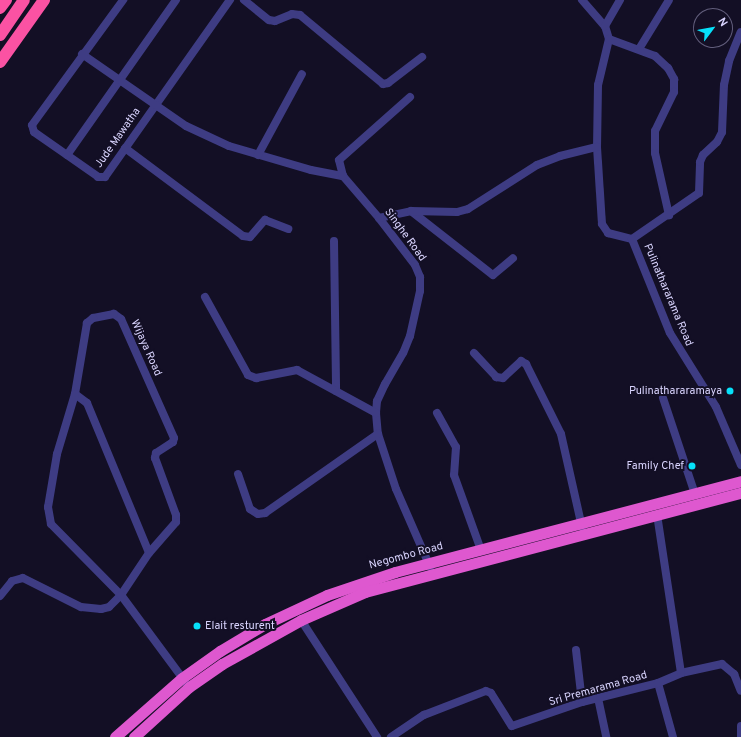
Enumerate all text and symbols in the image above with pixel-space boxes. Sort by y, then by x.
north arrow [693,8,733,48]
text: N [714,15,730,29]
street label: Jude Mawatha [92,105,144,171]
street label: Singhe Road [381,206,429,264]
street label: Pulinathararama Road [640,242,696,348]
street label: Wijaya Road [128,318,164,378]
place label: Pulinathararamaya [629,384,722,398]
marker: Pulinathararamaya [725,386,735,396]
place label: Family Chef [627,459,684,473]
marker: Family Chef [687,461,697,471]
street label: Negombo Road [368,540,444,572]
place label: Elait resturent [205,619,275,633]
marker: Elait resturent [192,621,202,631]
street label: Sri Premarama Road [547,669,649,709]

